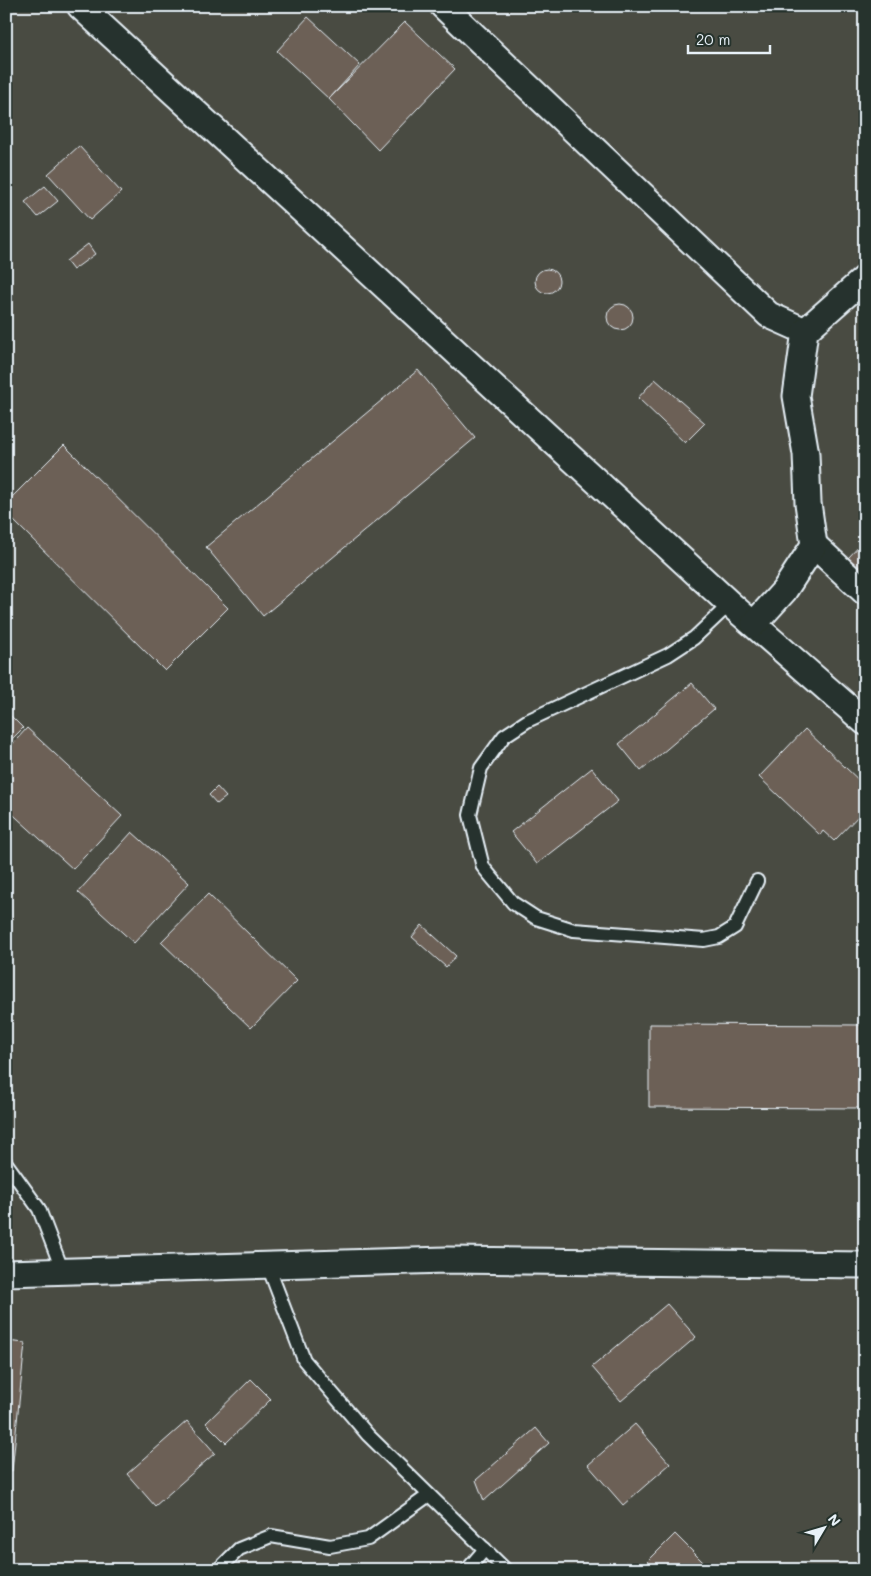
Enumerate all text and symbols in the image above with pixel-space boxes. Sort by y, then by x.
scale bar [688,22,771,54]
text: 20 m [696,29,730,49]
north arrow [798,1504,848,1554]
text: N [824,1510,845,1530]

